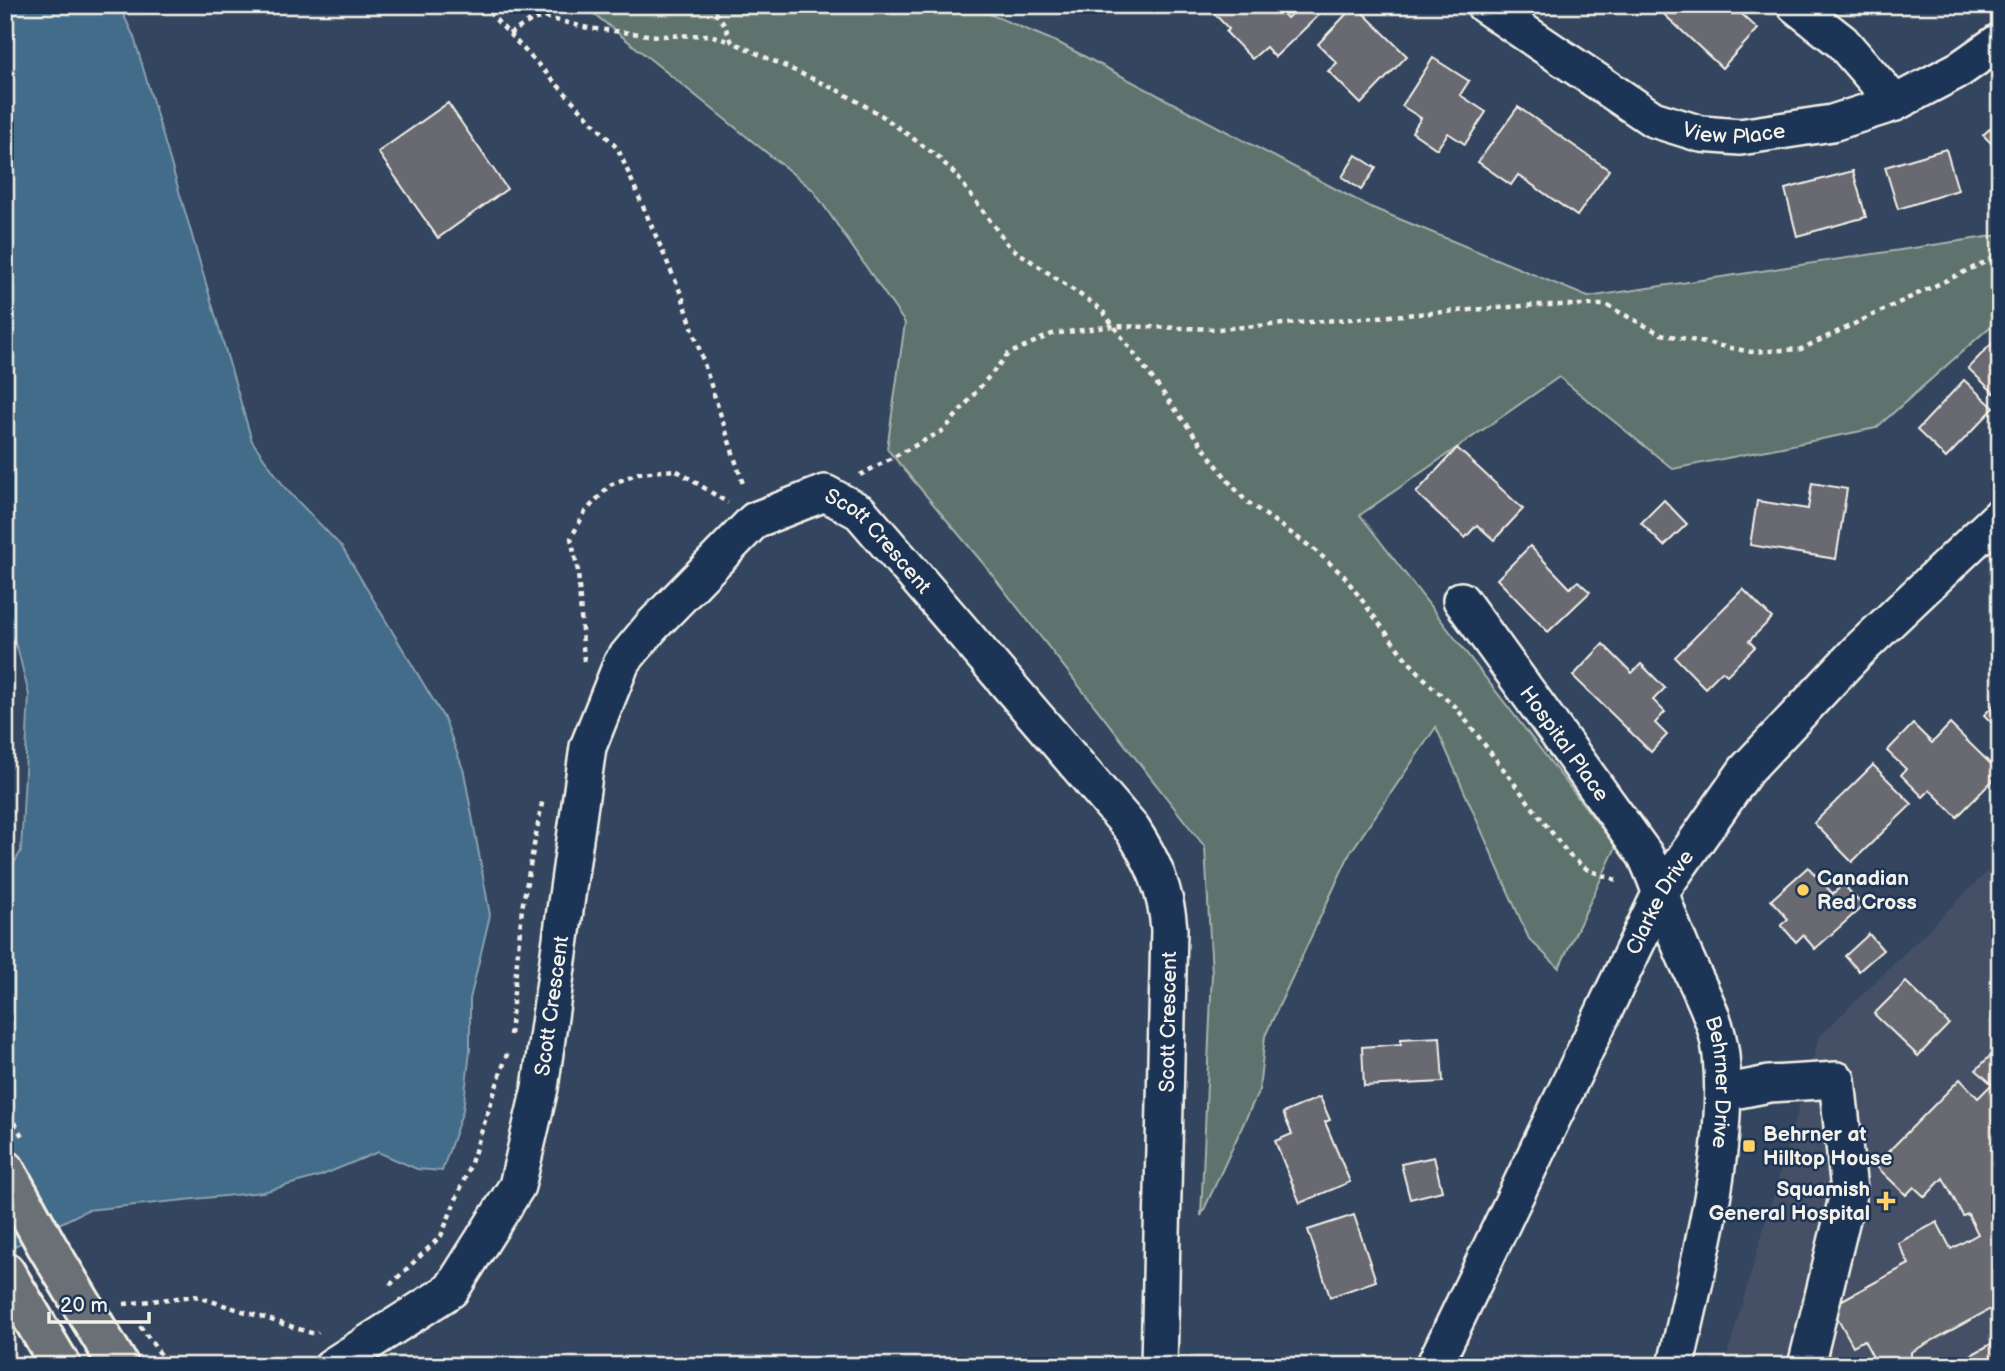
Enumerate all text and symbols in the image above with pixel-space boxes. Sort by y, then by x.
street label: View Place [1679,117,1787,150]
street label: Scott Crescent [820,483,937,599]
street label: Hospital Place [1514,681,1614,806]
street label: Clarke Drive [1621,845,1699,959]
place label: Canadian Red Cross [1817,866,1917,915]
marker: Canadian Red Cross [1795,882,1811,898]
street label: Scott Crescent [530,934,574,1078]
street label: Scott Crescent [1155,951,1182,1093]
street label: Behrner Drive [1699,1013,1735,1150]
place label: Behrner at Hilltop House [1763,1122,1892,1171]
marker: Behrner at Hilltop House [1741,1138,1757,1154]
place label: Squamish General Hospital [1709,1177,1870,1226]
marker: Squamish General Hospital [1876,1191,1896,1211]
scale bar [49,1280,149,1324]
text: 20 m [60,1293,108,1318]

